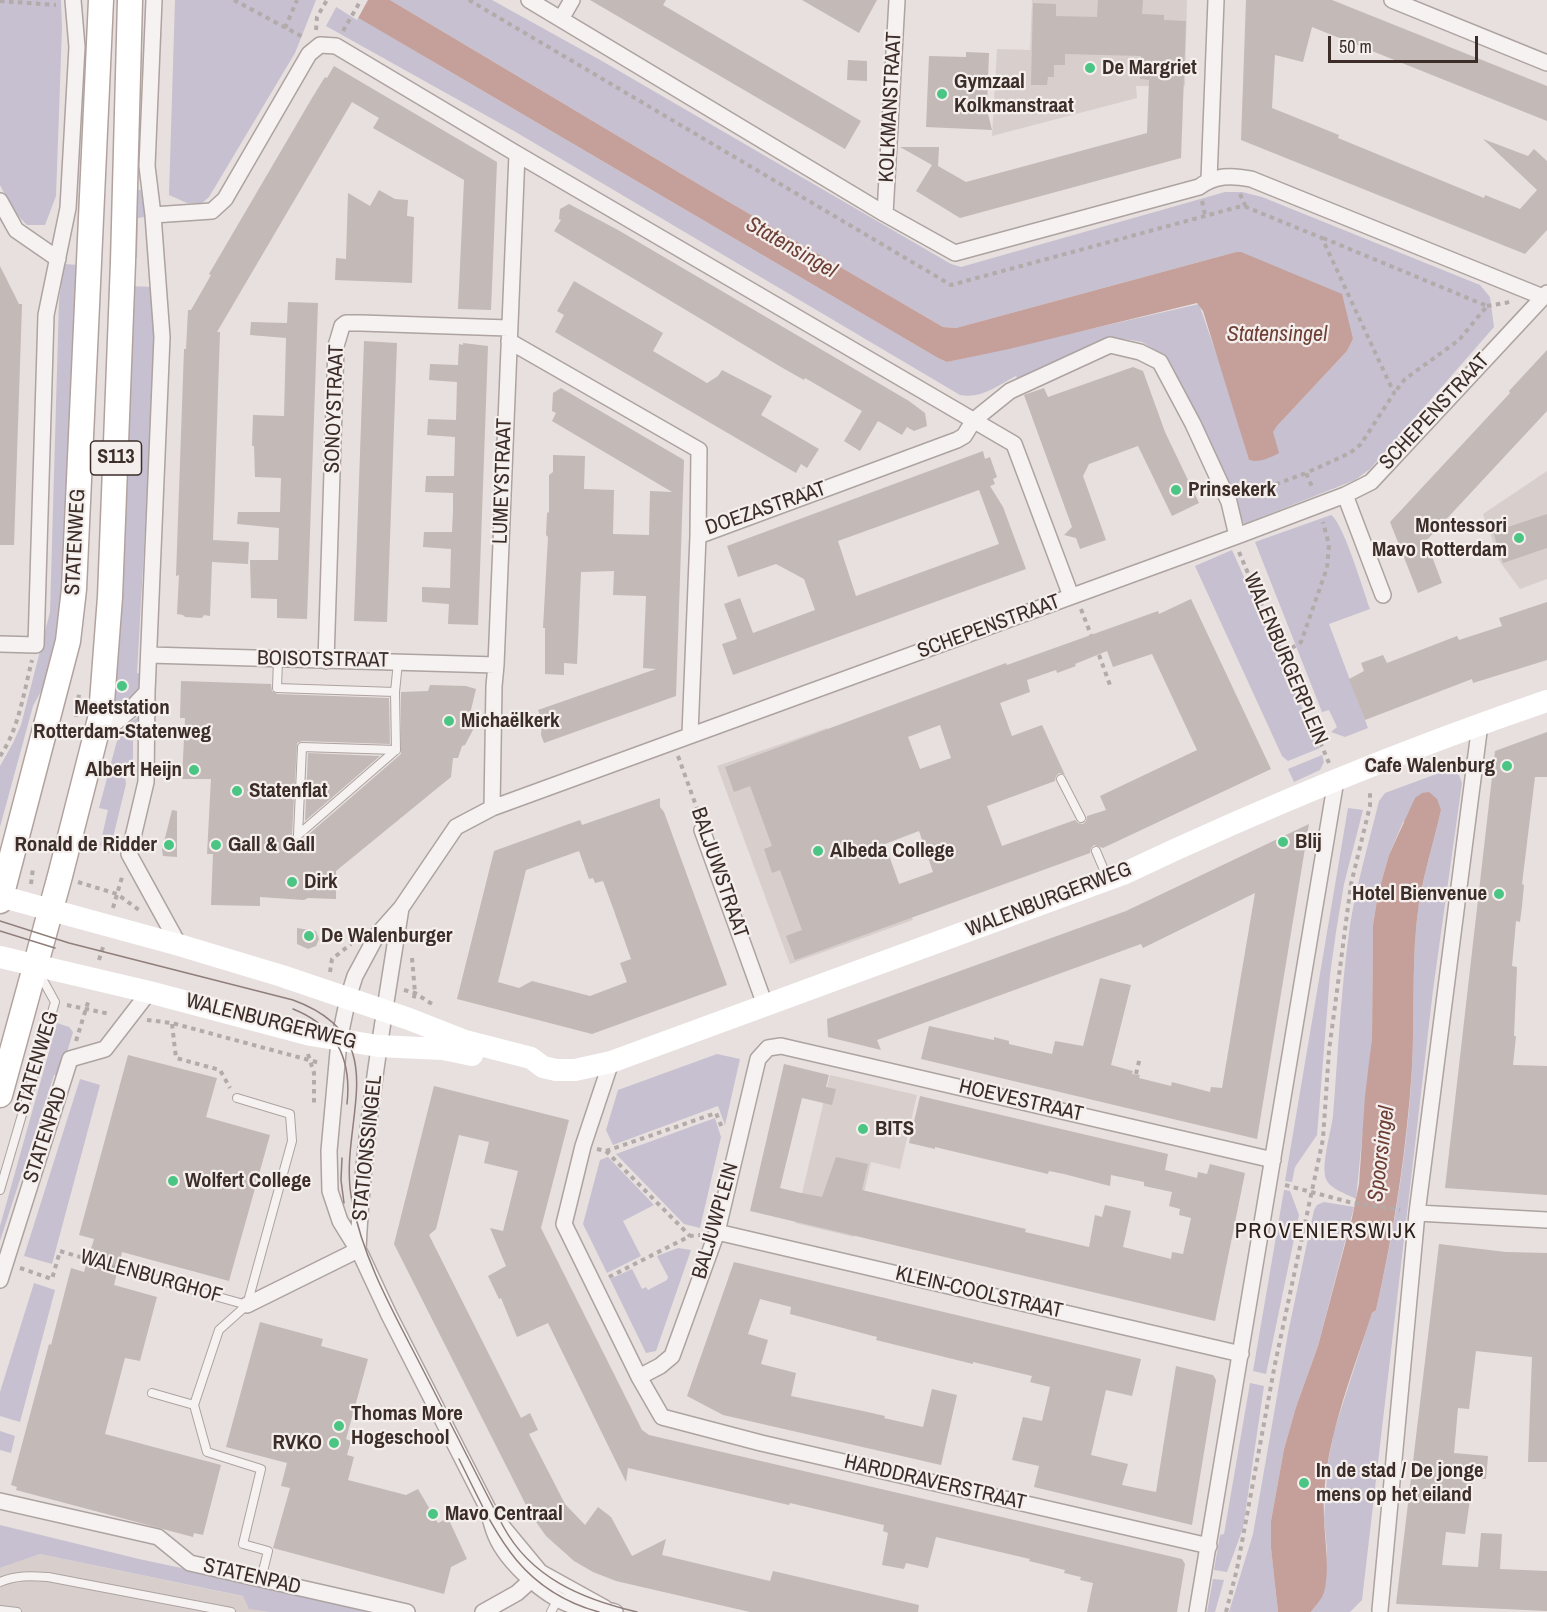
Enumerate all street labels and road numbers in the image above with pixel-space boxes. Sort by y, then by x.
street label: KOLKMANSTRAAT [874,31,908,183]
street label: SONOYSTRAAT [320,344,350,474]
street label: SCHEPENSTRAAT [1375,349,1495,475]
street label: LUMEYSTRAAT [488,418,518,544]
road number: S113 [90,441,142,475]
street label: DOEZASTRAAT [702,477,830,541]
street label: STATENWEG [61,488,91,596]
street label: WALENBURGERPLEIN [1237,569,1333,749]
street label: SCHEPENSTRAAT [914,590,1064,664]
street label: BOISOTSTRAAT [257,646,389,674]
street label: BALJUWSTRAAT [685,804,753,942]
street label: WALENBURGERWEG [963,857,1135,943]
street label: WALENBURGERWEG [183,989,359,1055]
street label: STATENWEG [9,1008,65,1118]
street label: STATIONSSINGEL [348,1074,388,1222]
street label: HOEVESTRAAT [956,1074,1086,1128]
street label: STATENPAD [19,1084,73,1186]
street label: BALJUWPLEIN [687,1160,745,1282]
street label: WALENBURGHOF [77,1245,225,1309]
street label: KLEIN-COOLSTRAAT [893,1261,1065,1325]
street label: HARDDRAVERSTRAAT [842,1450,1028,1516]
street label: STATENPAD [201,1554,303,1600]

